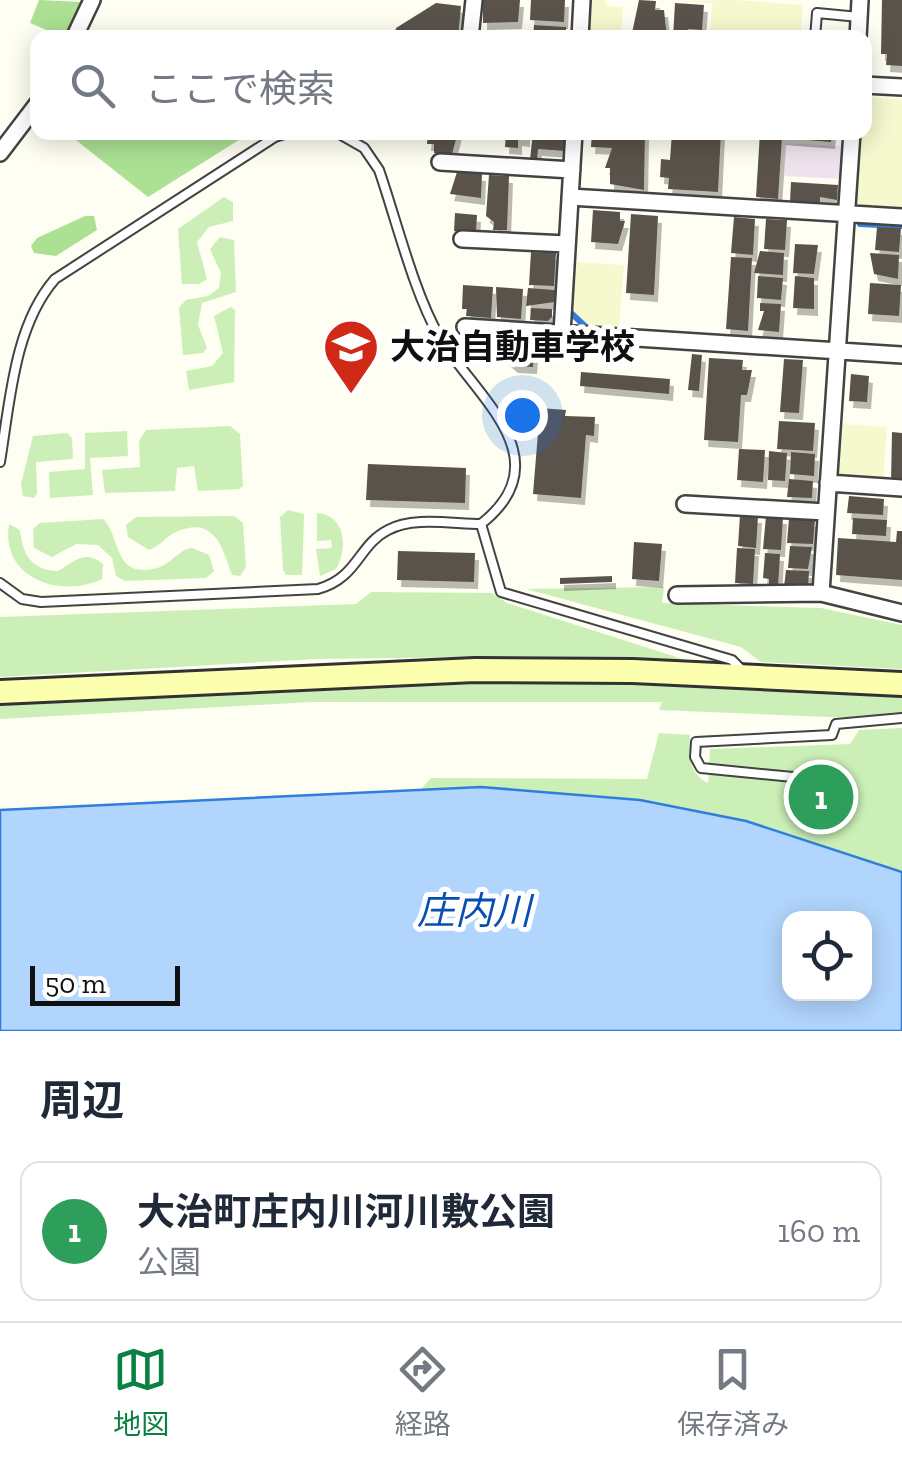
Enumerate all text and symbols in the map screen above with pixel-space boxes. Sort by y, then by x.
search box [30,30,872,140]
icon: search [65,58,120,113]
text: ここで検索 [145,66,335,112]
school or university icon: 大治自動車学校 [321,317,381,396]
place label: 大治自動車学校 [390,326,635,368]
your location [497,390,548,441]
pin: 1 [788,760,854,834]
water label: 庄内川 [417,888,535,934]
map controls [782,911,872,1001]
button: locate [782,911,872,1001]
scale bar [30,961,180,1006]
text: 50 m [45,967,106,1000]
text: 周辺 [40,1075,124,1126]
text: 大治町庄内川河川敷公園 [137,1189,555,1235]
text: 1 [68,1212,81,1250]
text: 160 m [777,1212,860,1250]
text: 公園 [137,1243,201,1281]
tab: 地図 [113,1342,169,1442]
tab: 経路 [395,1342,451,1442]
tab: 保存済み [677,1342,789,1442]

